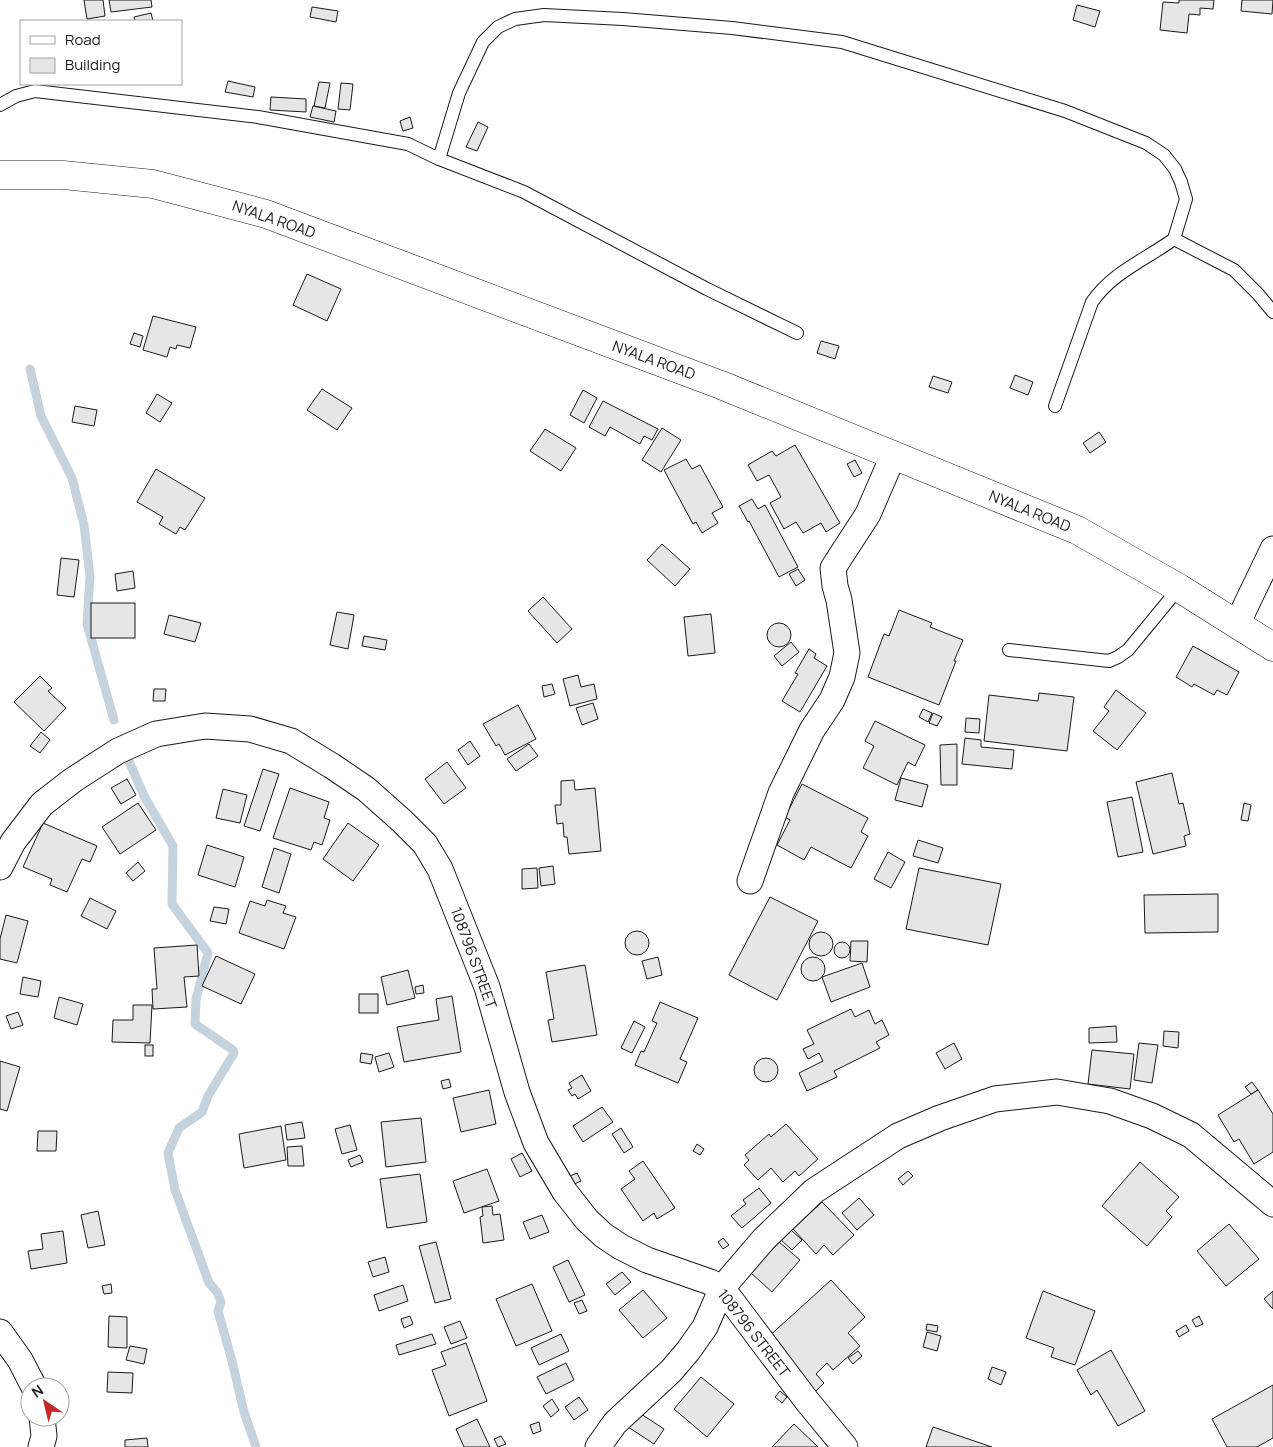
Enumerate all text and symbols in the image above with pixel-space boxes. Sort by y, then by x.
legend [20,20,182,85]
text: Road [65,29,101,50]
text: Building [65,54,120,75]
street label: NYALA ROAD [230,195,318,243]
street label: NYALA ROAD [610,335,698,385]
street label: NYALA ROAD [986,485,1074,537]
street label: 108796 STREET [446,904,502,1012]
street label: 108796 STREET [713,1285,795,1381]
north arrow [20,1377,70,1427]
text: N [28,1380,47,1402]

